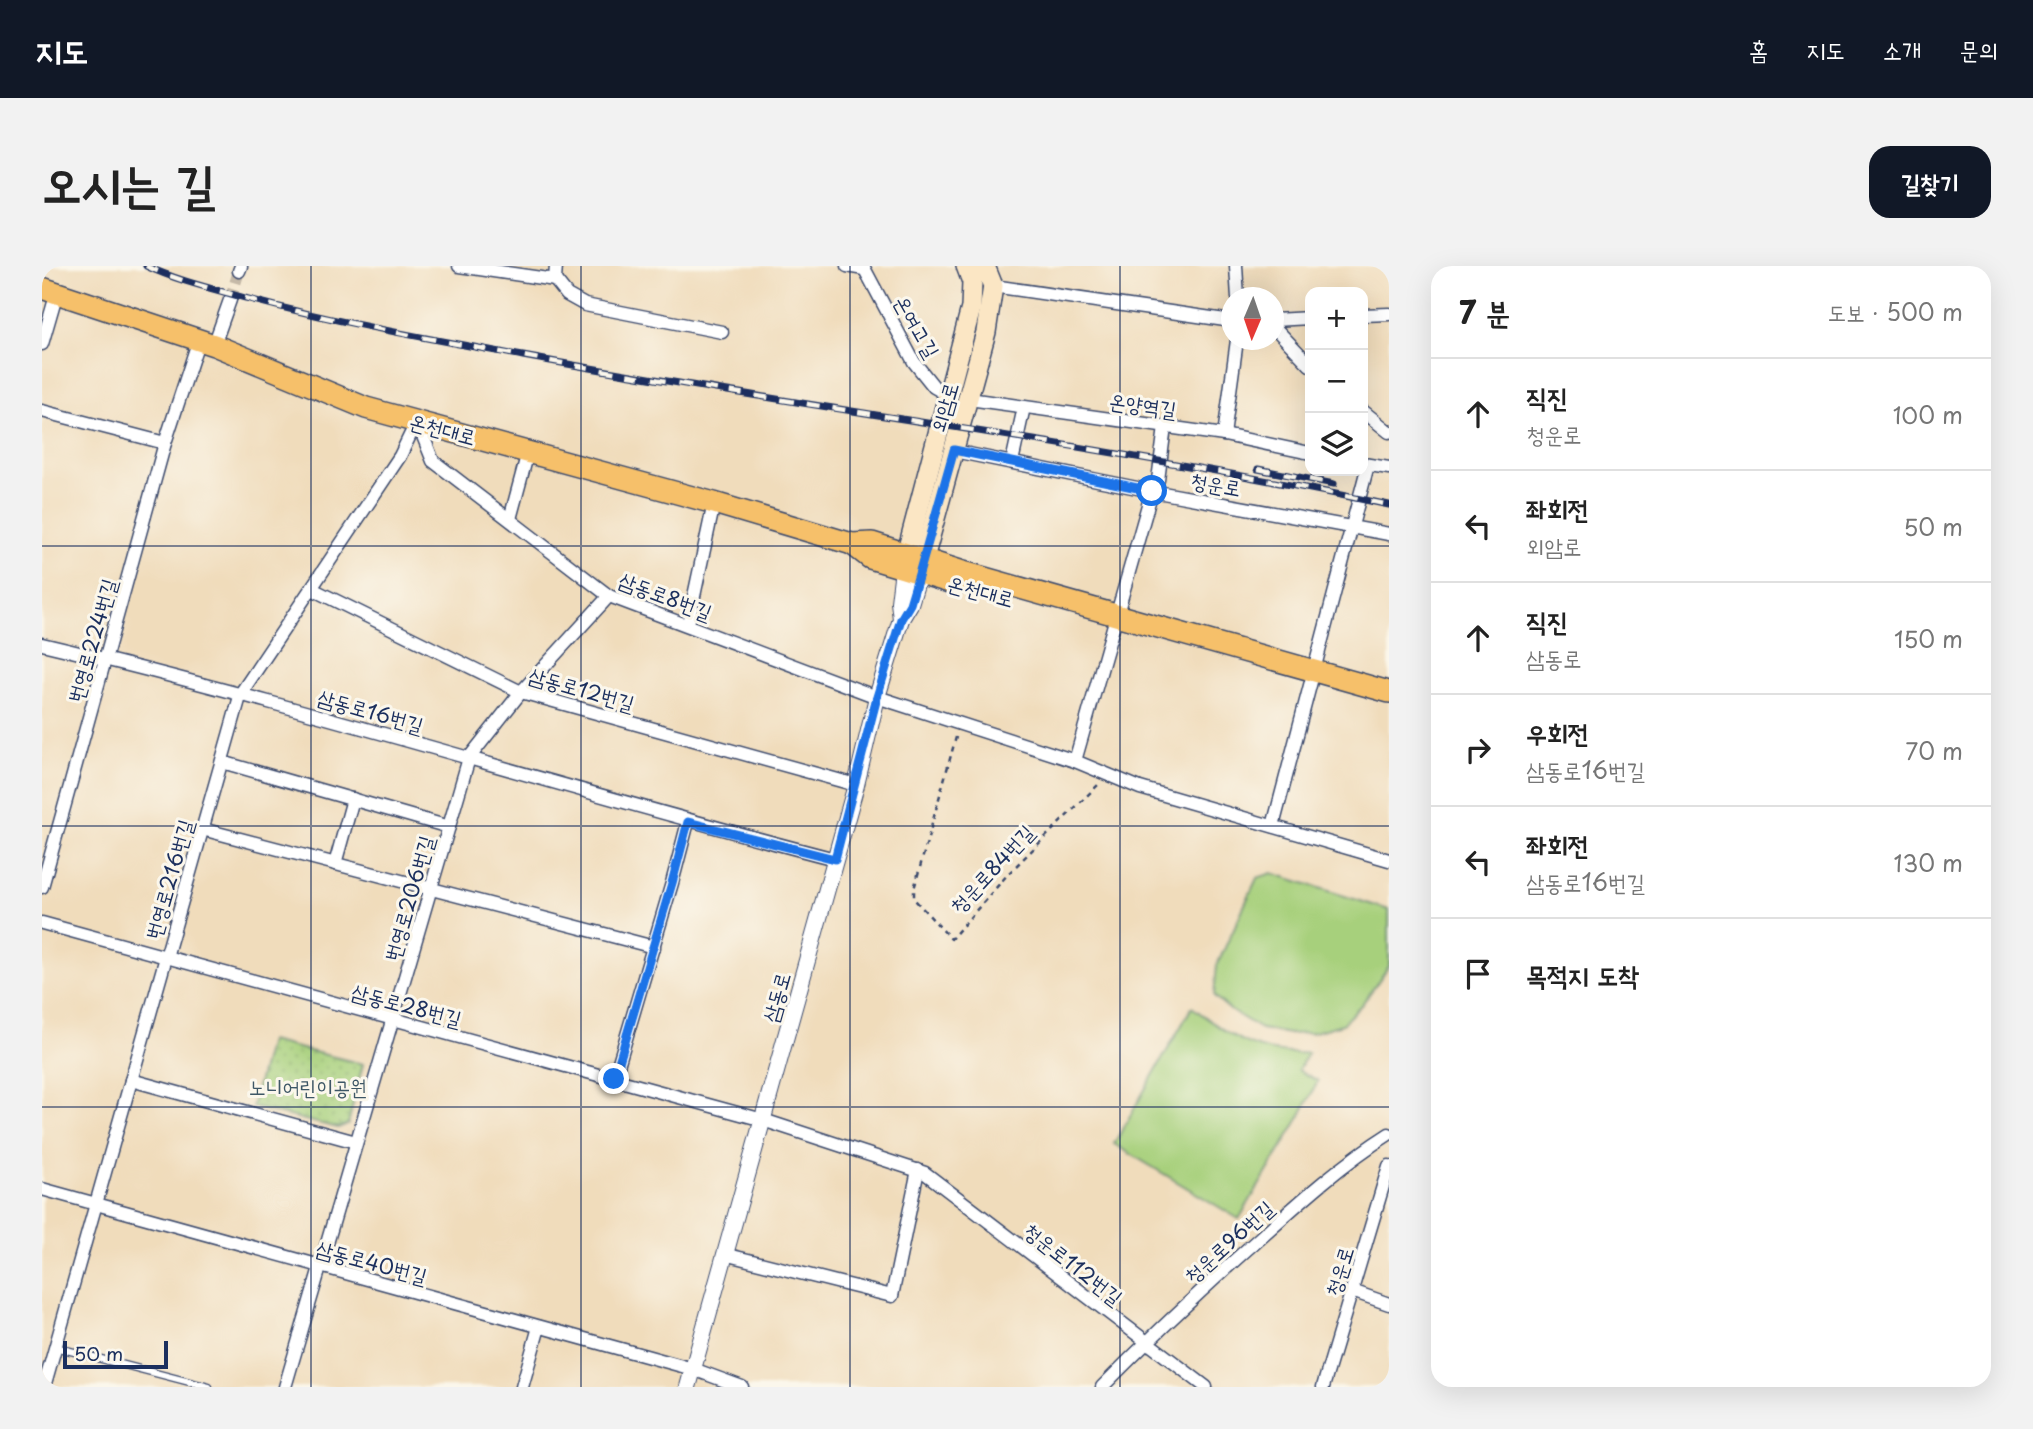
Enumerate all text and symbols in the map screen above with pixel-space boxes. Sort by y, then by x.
text: 지도 [35,24,88,74]
text: 홈 [1749,31,1768,67]
text: 지도 [1806,31,1845,67]
text: 소개 [1883,31,1921,67]
text: 문의 [1959,31,1998,67]
text: 오시는 길 [42,145,215,219]
button: 길찾기 [1869,146,1991,218]
north arrow [1221,287,1284,350]
map controls [1305,287,1368,476]
button: + [1305,287,1368,350]
street label: 온여고길 [887,289,949,363]
text: 7 분 [1459,289,1510,334]
text: 도보 · 500 m [1828,294,1963,329]
button: − [1305,350,1368,413]
text: 직진 [1526,377,1568,416]
street label: 외암로 [921,378,965,436]
street label: 온양역길 [1107,383,1179,425]
icon: ahead [1459,395,1497,433]
text: 100 m [1893,397,1963,432]
street label: 온천대로 [406,404,480,452]
button: layers [1305,413,1368,476]
text: 청운로 [1526,416,1582,451]
street label: 청운로 [1188,463,1244,503]
route start [1136,475,1167,506]
text: 좌회전 [1526,489,1589,528]
icon: left [1459,507,1497,545]
text: 50 m [1903,509,1963,544]
text: 외암로 [1526,528,1582,563]
street label: 삼동로8번길 [615,563,717,627]
street label: 온천대로 [944,566,1018,614]
street label: 번영로224번길 [58,574,124,706]
text: 직진 [1526,601,1568,640]
icon: ahead [1459,619,1497,657]
text: 150 m [1894,621,1963,656]
text: 삼동로 [1526,640,1582,675]
street label: 삼동로12번길 [525,658,639,718]
street label: 삼동로16번길 [314,680,428,740]
text: 우회전 [1526,713,1589,752]
icon: right [1459,731,1497,769]
text: 70 m [1905,733,1963,768]
text: 삼동로16번길 [1526,752,1645,787]
street label: 번영로216번길 [136,815,200,943]
street label: 청운로84번길 [941,816,1041,920]
text: 좌회전 [1526,825,1589,864]
street label: 번영로206번길 [375,831,441,965]
icon: left [1459,843,1497,881]
text: 130 m [1893,845,1963,880]
text: 삼동로16번길 [1526,864,1645,899]
icon: arrive [1459,955,1497,993]
text: 목적지 도착 [1526,955,1639,994]
street label: 삼동로 [753,968,797,1026]
street label: 삼동로28번길 [349,974,466,1034]
route end [598,1063,629,1094]
park label: 노니어린이공원 [249,1070,367,1102]
street label: 청운로96번길 [1176,1192,1280,1290]
street label: 청운로112번길 [1018,1214,1131,1312]
street label: 삼동로40번길 [313,1231,431,1291]
street label: 청운로 [1315,1242,1361,1300]
scale bar [63,1338,168,1370]
text: 50 m [74,1339,123,1367]

